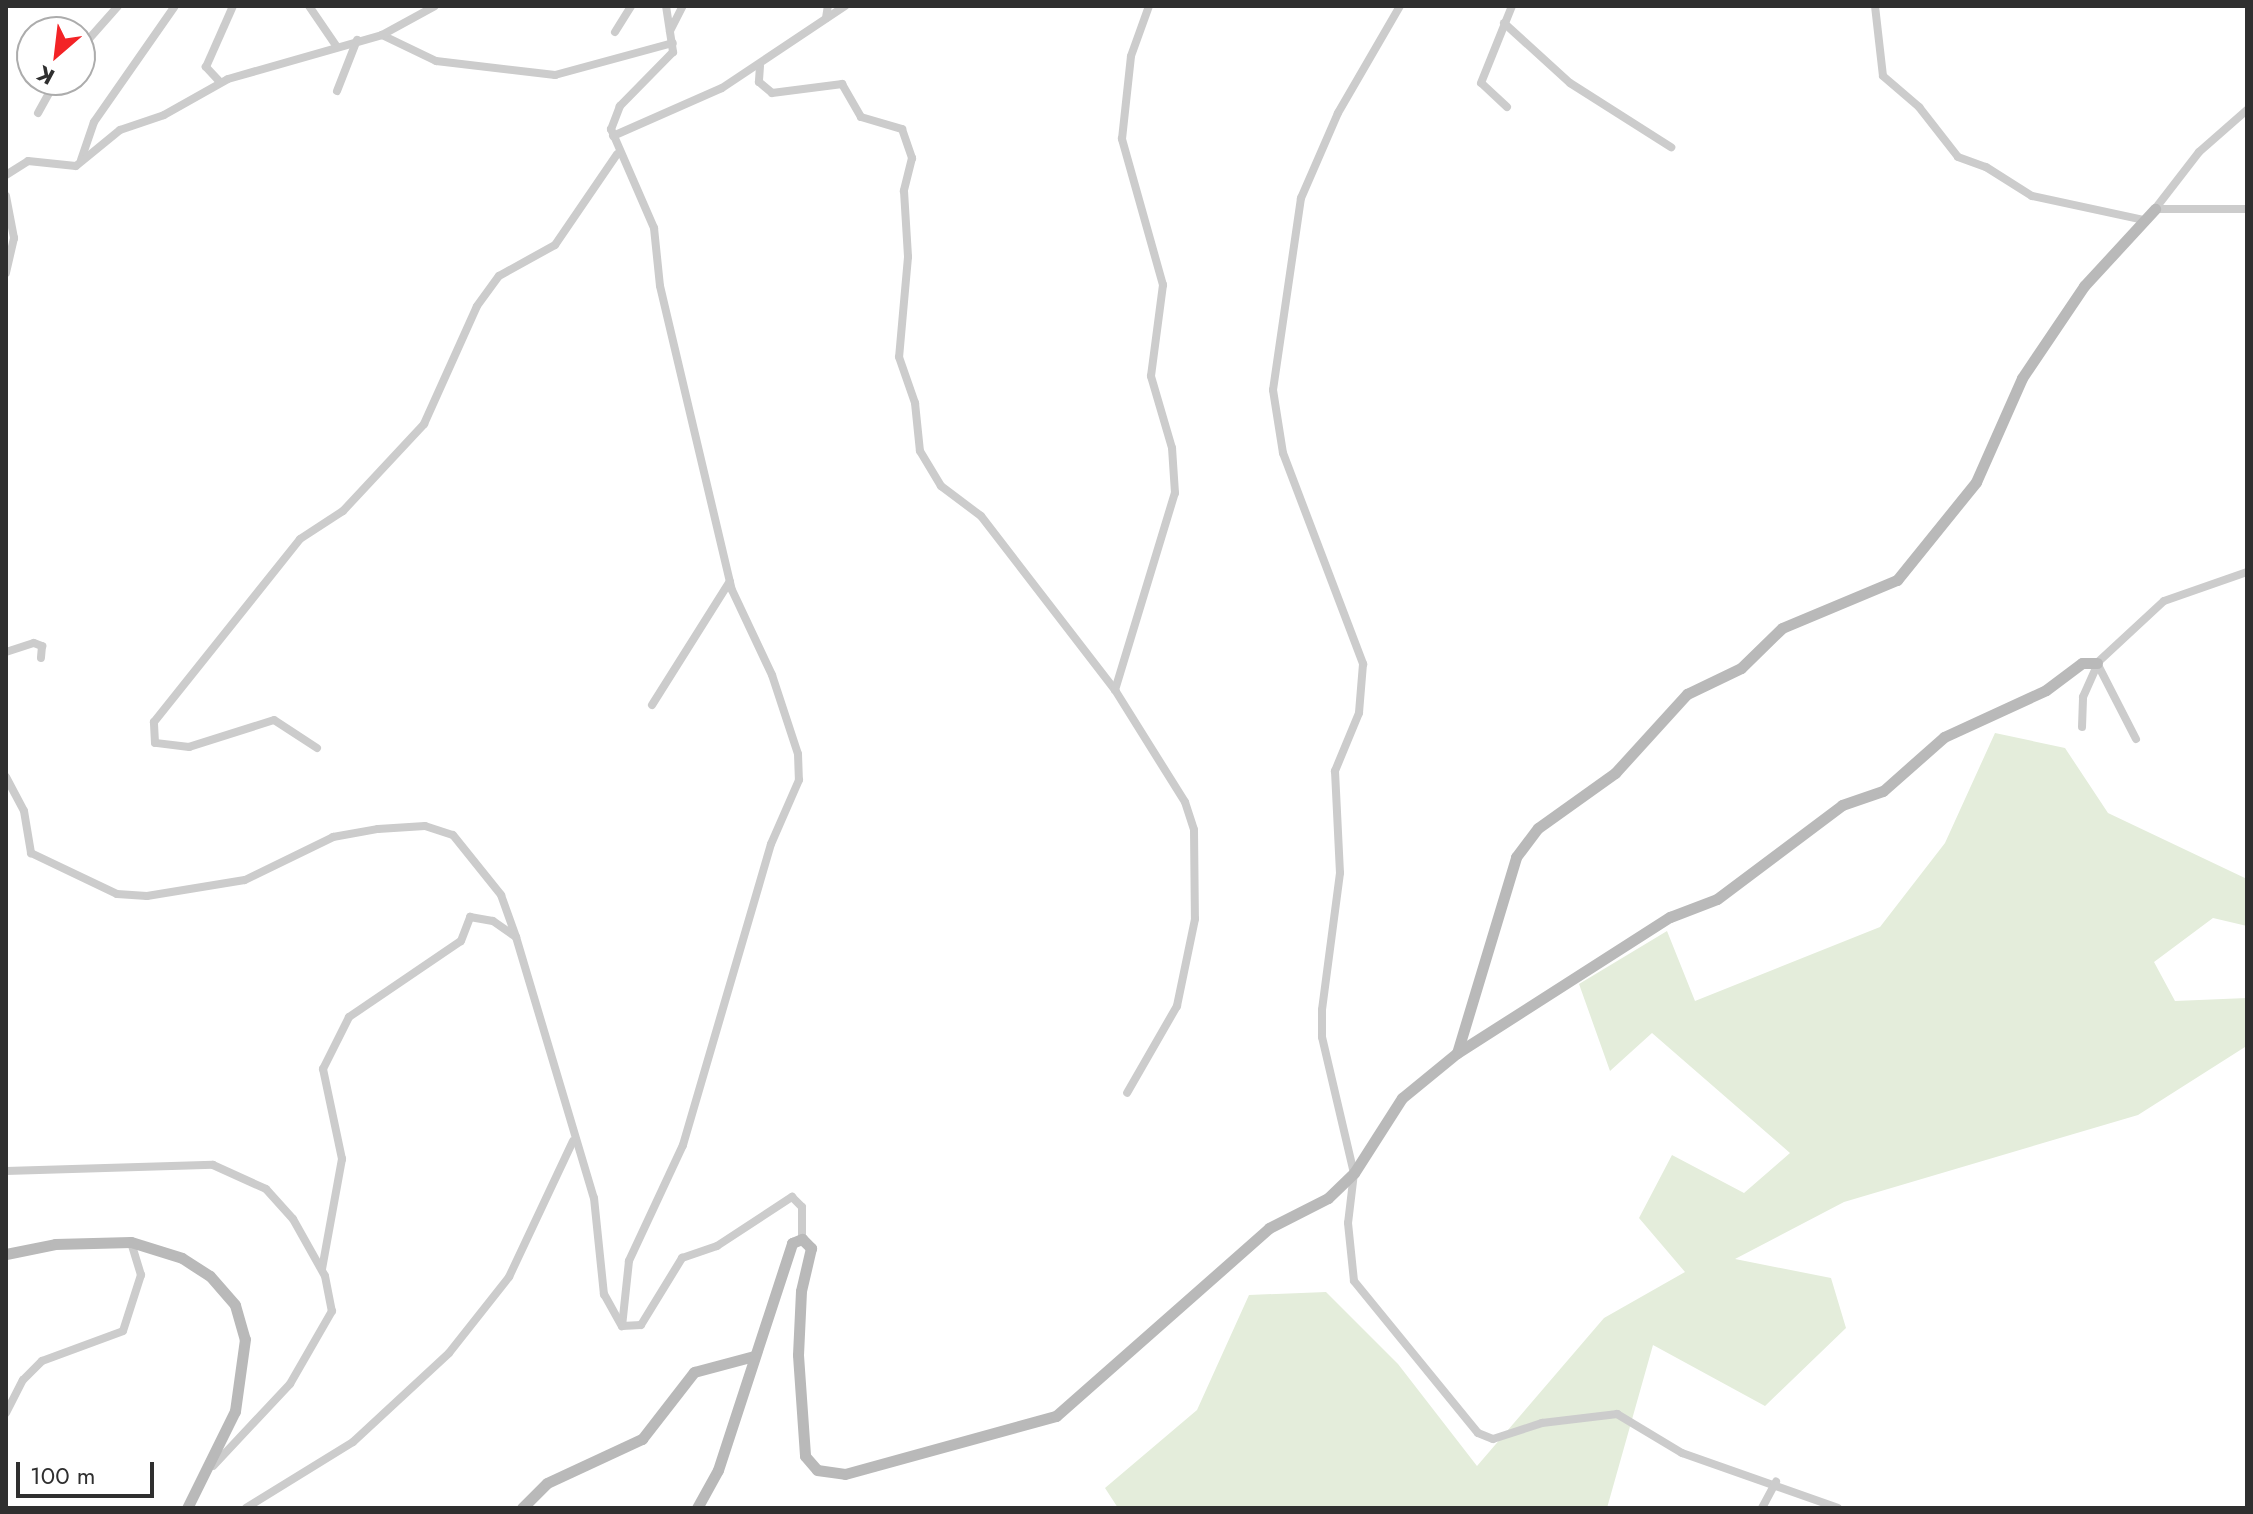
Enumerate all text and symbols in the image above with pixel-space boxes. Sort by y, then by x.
north arrow [16,16,96,96]
text: K [31,58,60,93]
scale bar [20,1446,158,1496]
text: 100 m [30,1458,96,1493]

